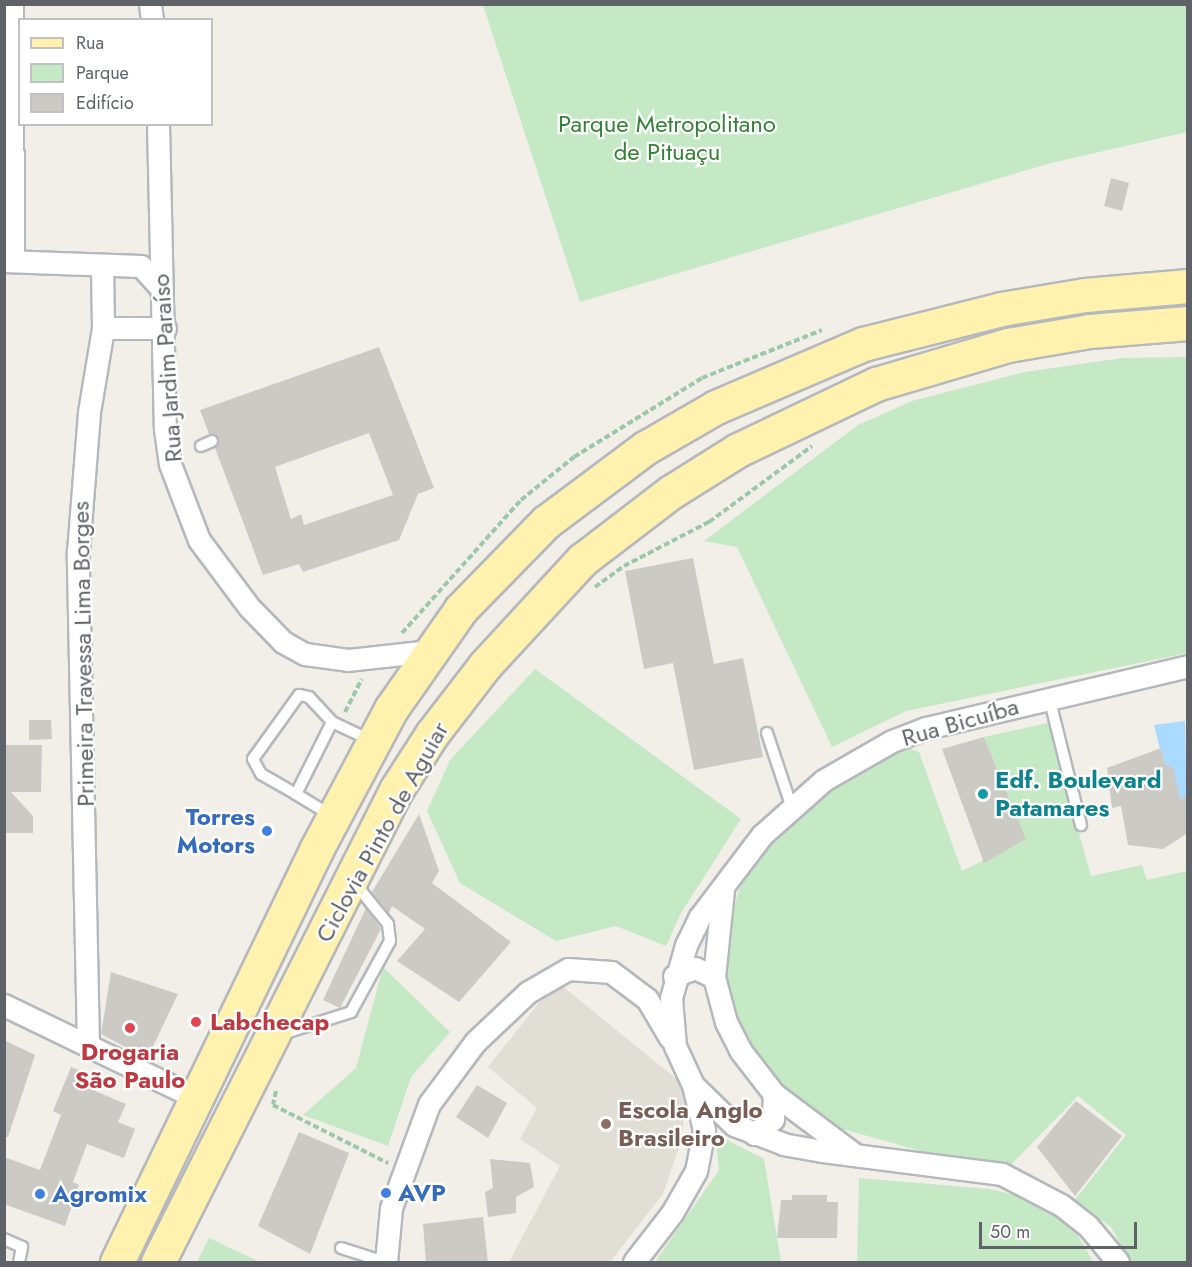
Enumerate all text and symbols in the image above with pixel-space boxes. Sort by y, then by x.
legend [18,18,213,126]
text: Rua [76,30,104,56]
text: Parque [76,60,129,86]
text: Edifício [76,90,134,116]
park label: Parque Metropolitano de Pituaçu [558,110,776,166]
street label: Rua Jardim Paraíso [146,273,188,463]
street label: Primeira Travessa Lima Borges [66,501,100,807]
street label: Rua Bicuíba [898,692,1022,752]
street label: Ciclovia Pinto de Aguiar [309,717,455,947]
place label: Edf. Boulevard Patamares [995,766,1161,822]
marker: Edf. Boulevard Patamares [976,787,990,801]
place label: Torres Motors [177,803,255,859]
marker: Torres Motors [260,824,274,838]
place label: Labchecap [210,1008,329,1036]
marker: Labchecap [187,1013,205,1031]
marker: Drogaria São Paulo [123,1021,137,1035]
place label: Drogaria São Paulo [74,1038,186,1094]
place label: Escola Anglo Brasileiro [618,1096,763,1152]
marker: Escola Anglo Brasileiro [599,1117,613,1131]
place label: AVP [398,1179,446,1207]
place label: Agromix [52,1180,147,1208]
marker: AVP [379,1186,393,1200]
marker: Agromix [33,1187,47,1201]
scale bar [982,1210,1140,1248]
text: 50 m [990,1219,1030,1245]

